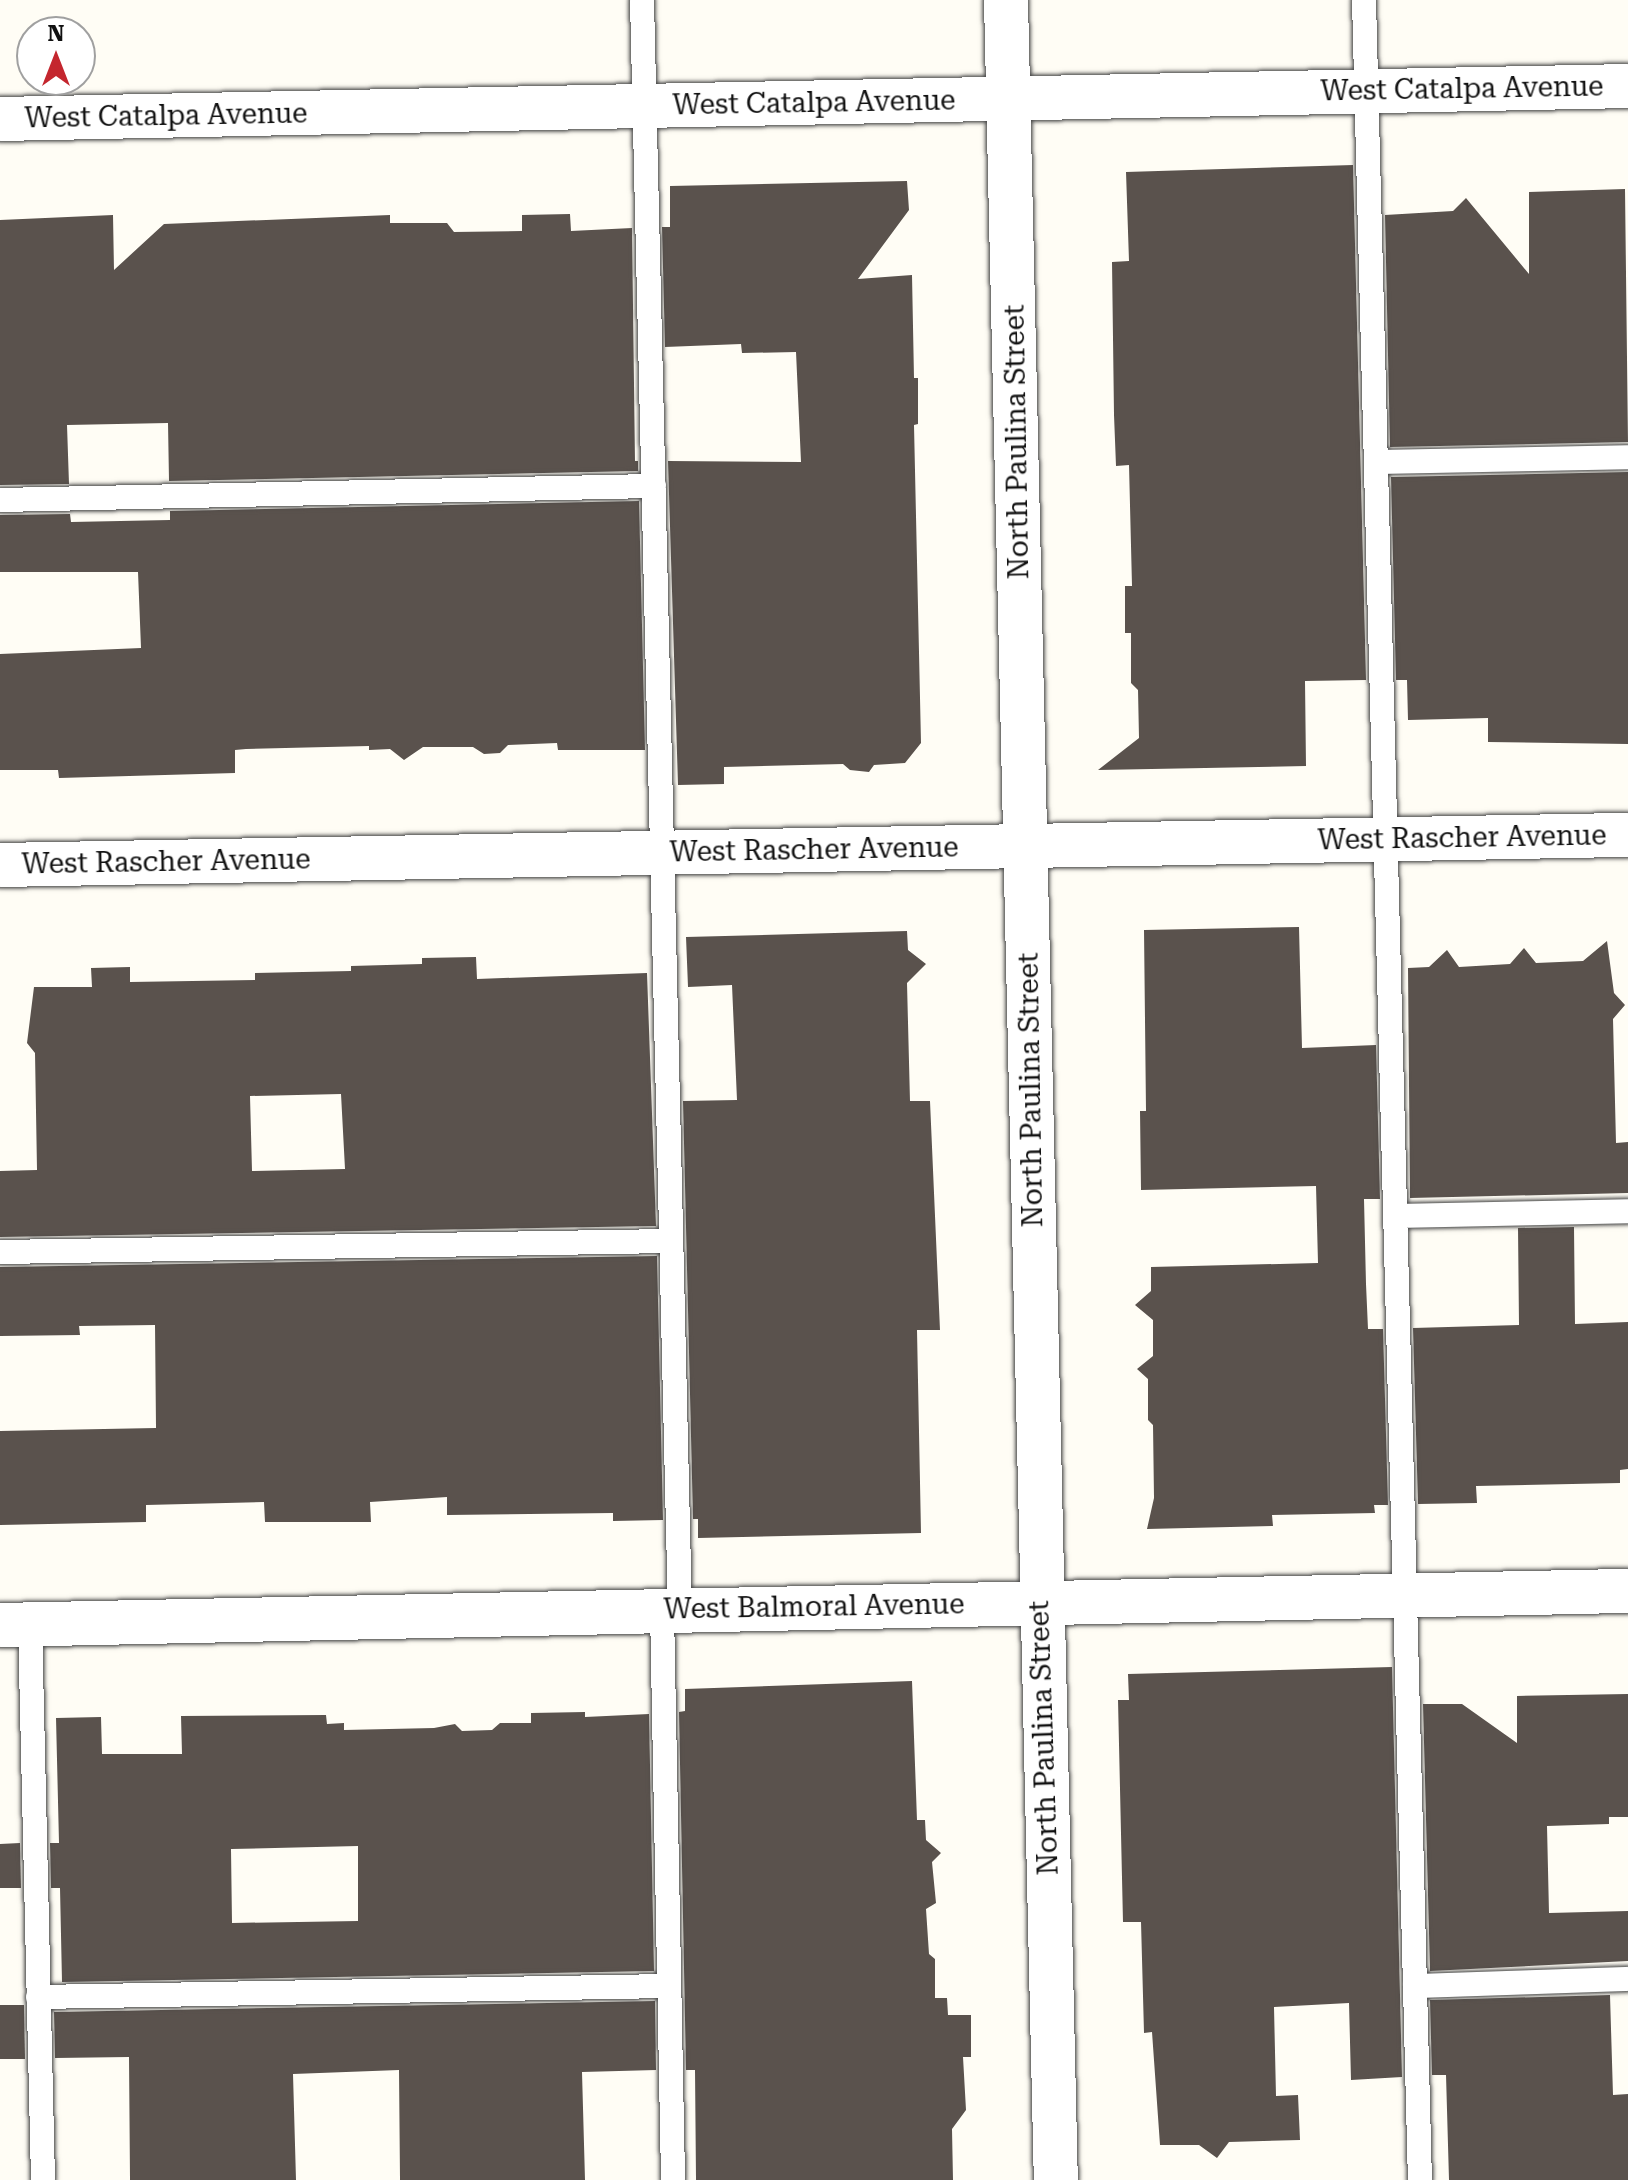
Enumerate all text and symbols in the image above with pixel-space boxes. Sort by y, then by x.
north arrow [16,16,96,96]
text: N [48,21,64,46]
street label: West Catalpa Avenue [1320,70,1604,108]
street label: West Catalpa Avenue [672,84,956,122]
street label: West Catalpa Avenue [24,97,308,135]
street label: North Paulina Street [998,304,1036,580]
street label: West Rascher Avenue [1317,819,1607,857]
street label: West Rascher Avenue [669,831,959,869]
street label: West Rascher Avenue [21,843,311,881]
street label: North Paulina Street [1012,952,1050,1228]
street label: West Balmoral Avenue [663,1588,965,1626]
street label: North Paulina Street [1022,1600,1066,1876]

